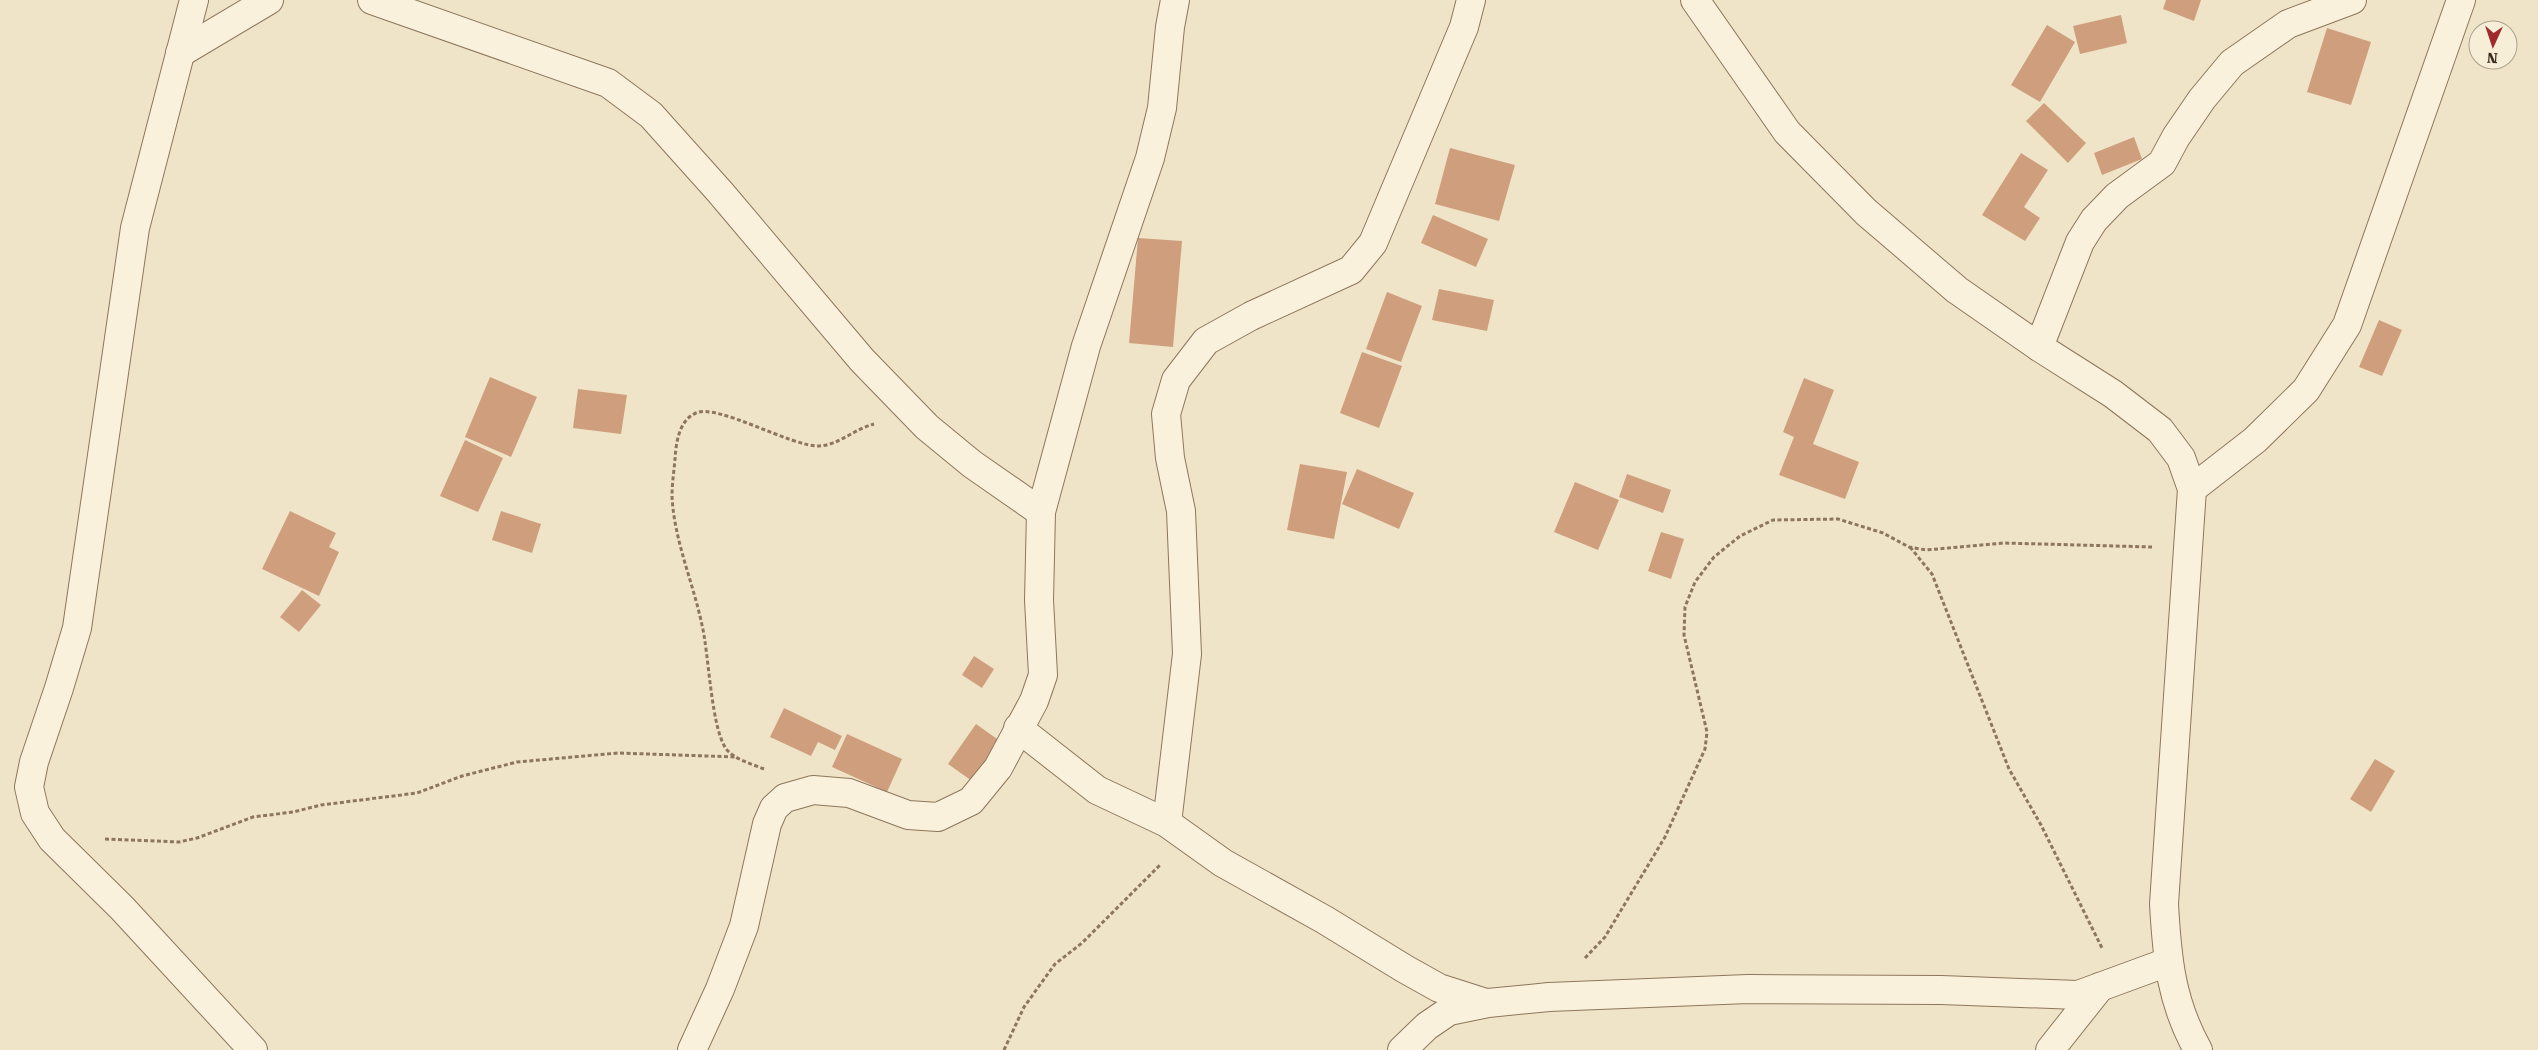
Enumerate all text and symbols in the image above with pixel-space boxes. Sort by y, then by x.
north arrow [2468,20,2518,70]
text: N [2486,50,2498,66]

